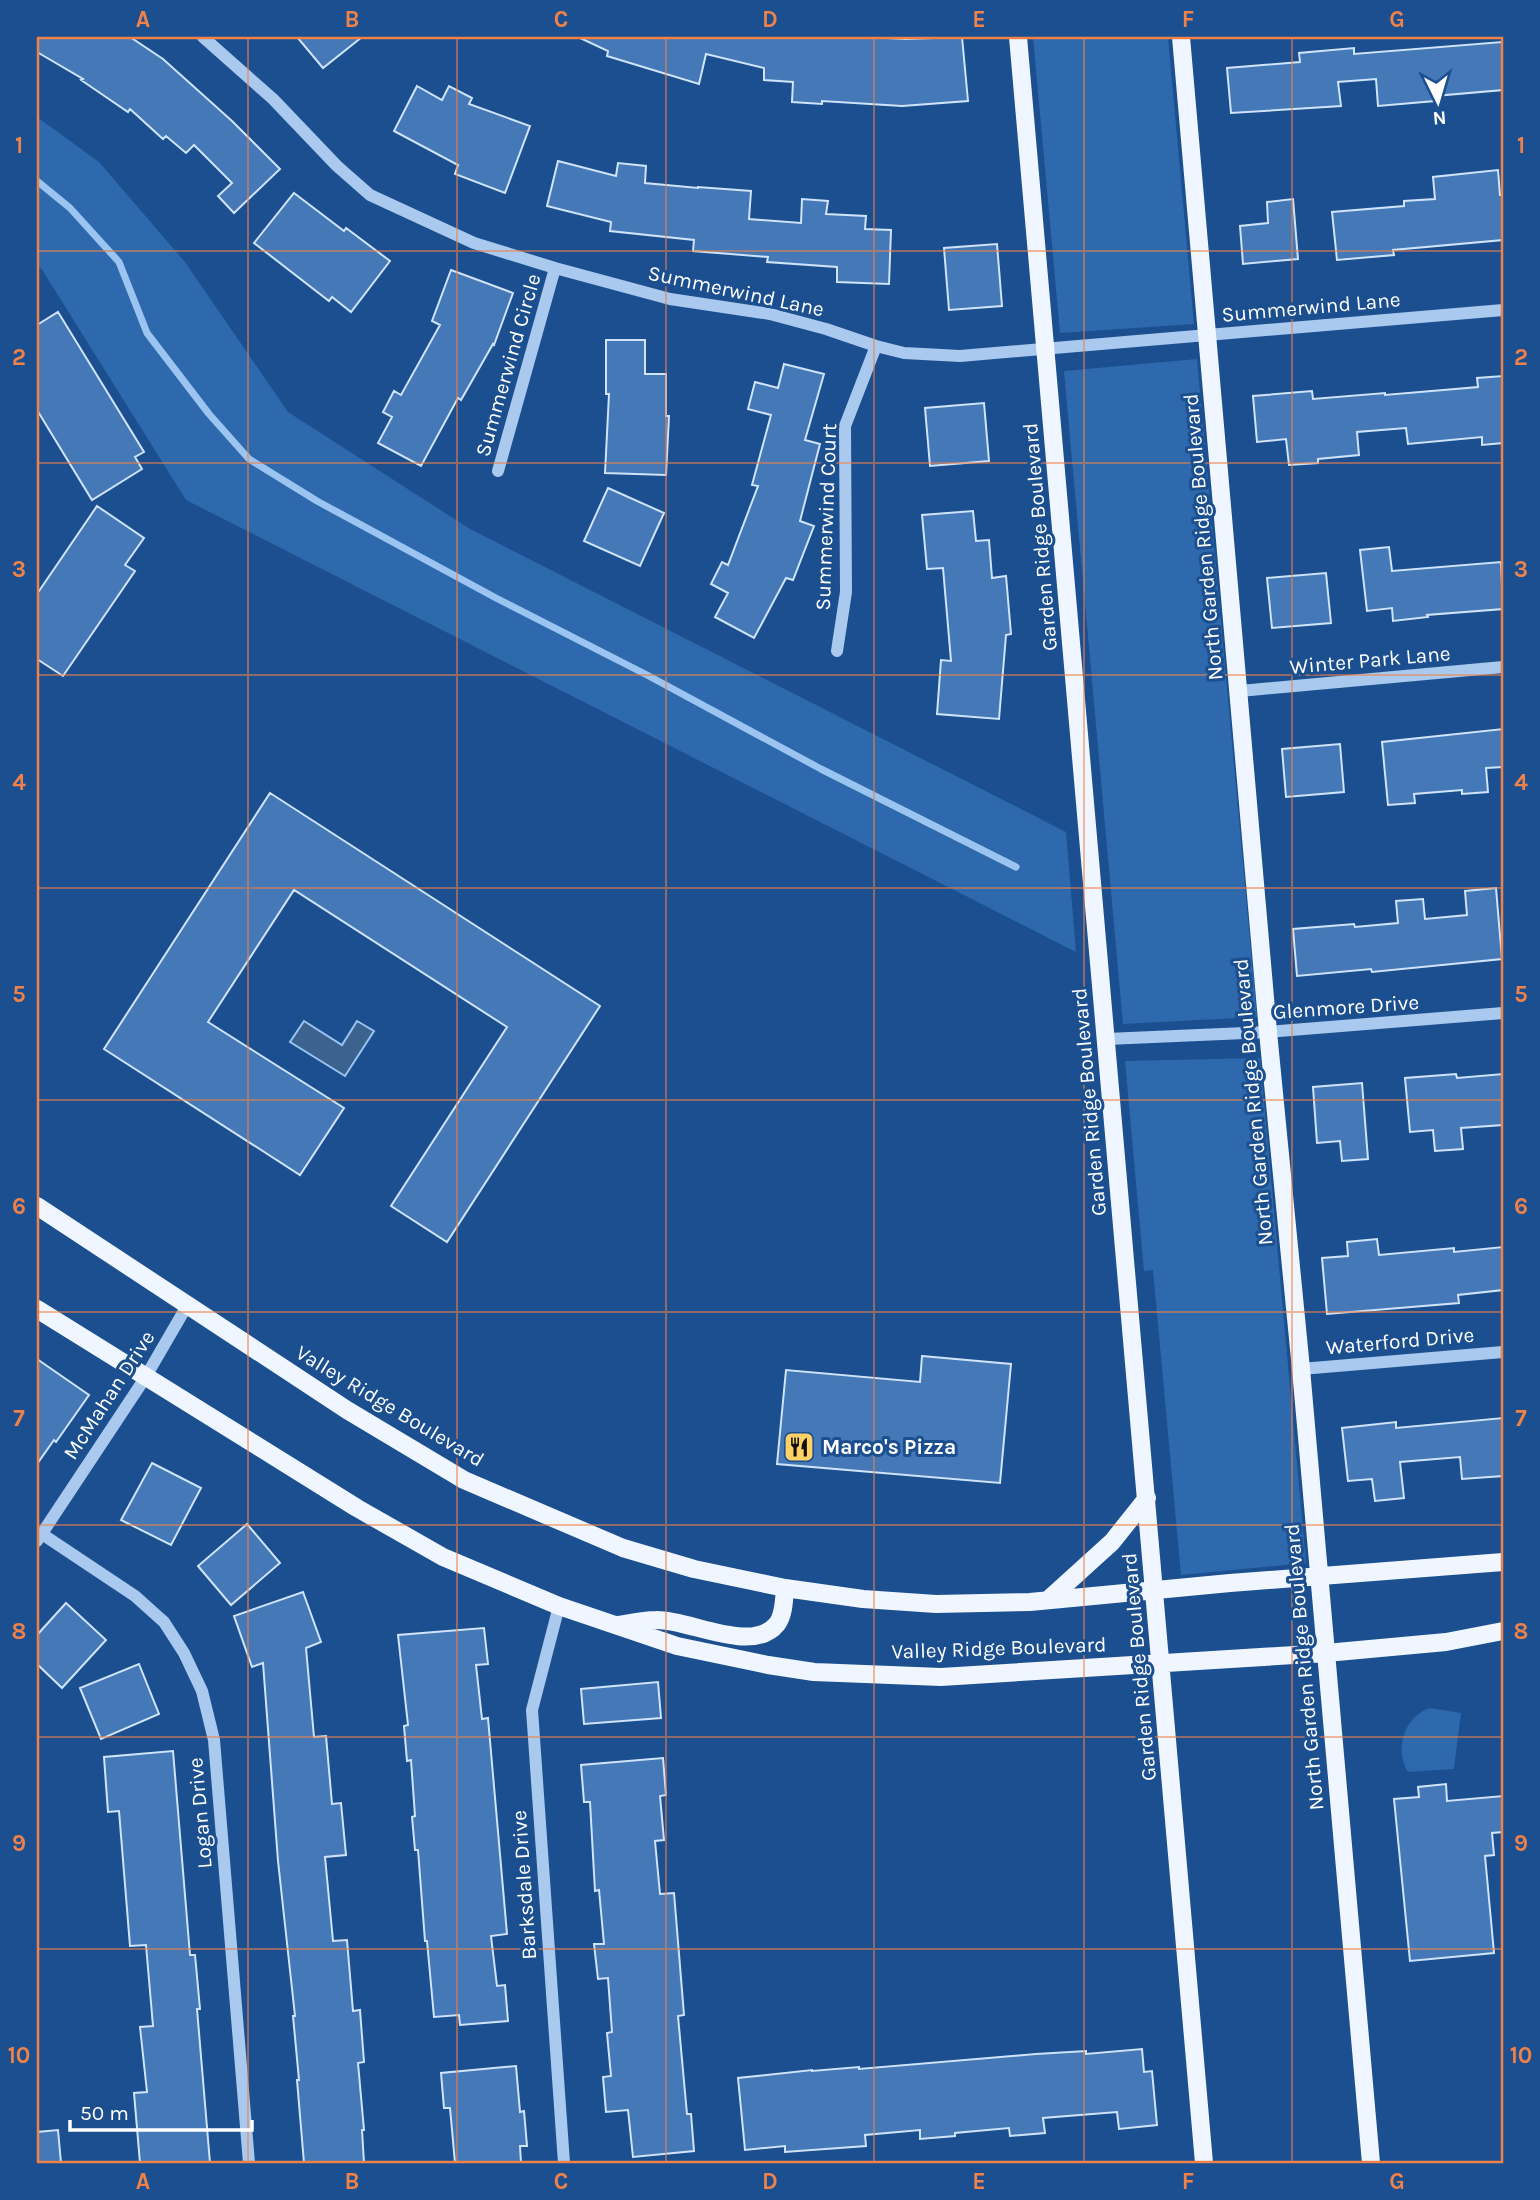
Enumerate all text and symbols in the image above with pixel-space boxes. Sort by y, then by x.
text: A [136,6,150,33]
text: B [345,6,359,33]
text: C [554,6,568,33]
text: D [762,6,778,33]
text: E [972,6,986,33]
text: F [1182,6,1194,33]
text: G [1389,6,1405,33]
north arrow [1404,66,1474,136]
text: N [1432,106,1447,129]
text: 1 [15,132,23,159]
text: 1 [1517,132,1525,159]
street label: Summerwind Lane [646,261,826,321]
street label: Summerwind Circle [470,271,546,459]
street label: Summerwind Lane [1221,287,1401,327]
text: 2 [12,344,26,371]
text: 2 [1514,344,1528,371]
street label: North Garden Ridge Boulevard [1179,393,1227,681]
street label: Garden Ridge Boulevard [1018,422,1062,652]
street label: Summerwind Court [811,423,841,611]
text: 3 [12,556,26,583]
text: 3 [1514,556,1528,583]
street label: Winter Park Lane [1289,641,1451,679]
text: 4 [12,769,26,796]
text: 4 [1514,769,1528,796]
street label: North Garden Ridge Boulevard [1229,958,1277,1246]
text: 5 [12,981,26,1008]
text: 5 [1514,981,1528,1008]
street label: Garden Ridge Boulevard [1067,987,1111,1217]
street label: Glenmore Drive [1272,990,1420,1024]
text: 6 [12,1193,26,1220]
text: 6 [1514,1193,1528,1220]
street label: Waterford Drive [1325,1323,1475,1359]
street label: McMahan Drive [58,1326,160,1464]
street label: Valley Ridge Boulevard [292,1340,488,1472]
text: 7 [13,1405,25,1432]
text: 7 [1515,1405,1527,1432]
restaurant icon: Marco's Pizza [782,1430,816,1464]
place label: Marco's Pizza [822,1435,956,1459]
street label: North Garden Ridge Boulevard [1280,1523,1328,1811]
street label: Garden Ridge Boulevard [1117,1552,1161,1782]
text: 8 [12,1618,26,1645]
text: 8 [1514,1618,1528,1645]
street label: Valley Ridge Boulevard [891,1632,1107,1664]
street label: Logan Drive [183,1756,217,1870]
street label: Barksdale Drive [507,1809,541,1961]
text: 9 [12,1830,26,1857]
text: 9 [1514,1830,1528,1857]
text: 10 [8,2042,30,2069]
text: 10 [1510,2042,1532,2069]
scale bar [70,2088,252,2132]
text: 50 m [80,2101,129,2125]
text: A [136,2168,150,2195]
text: B [345,2168,359,2195]
text: C [554,2168,568,2195]
text: D [762,2168,778,2195]
text: E [972,2168,986,2195]
text: F [1182,2168,1194,2195]
text: G [1389,2168,1405,2195]

